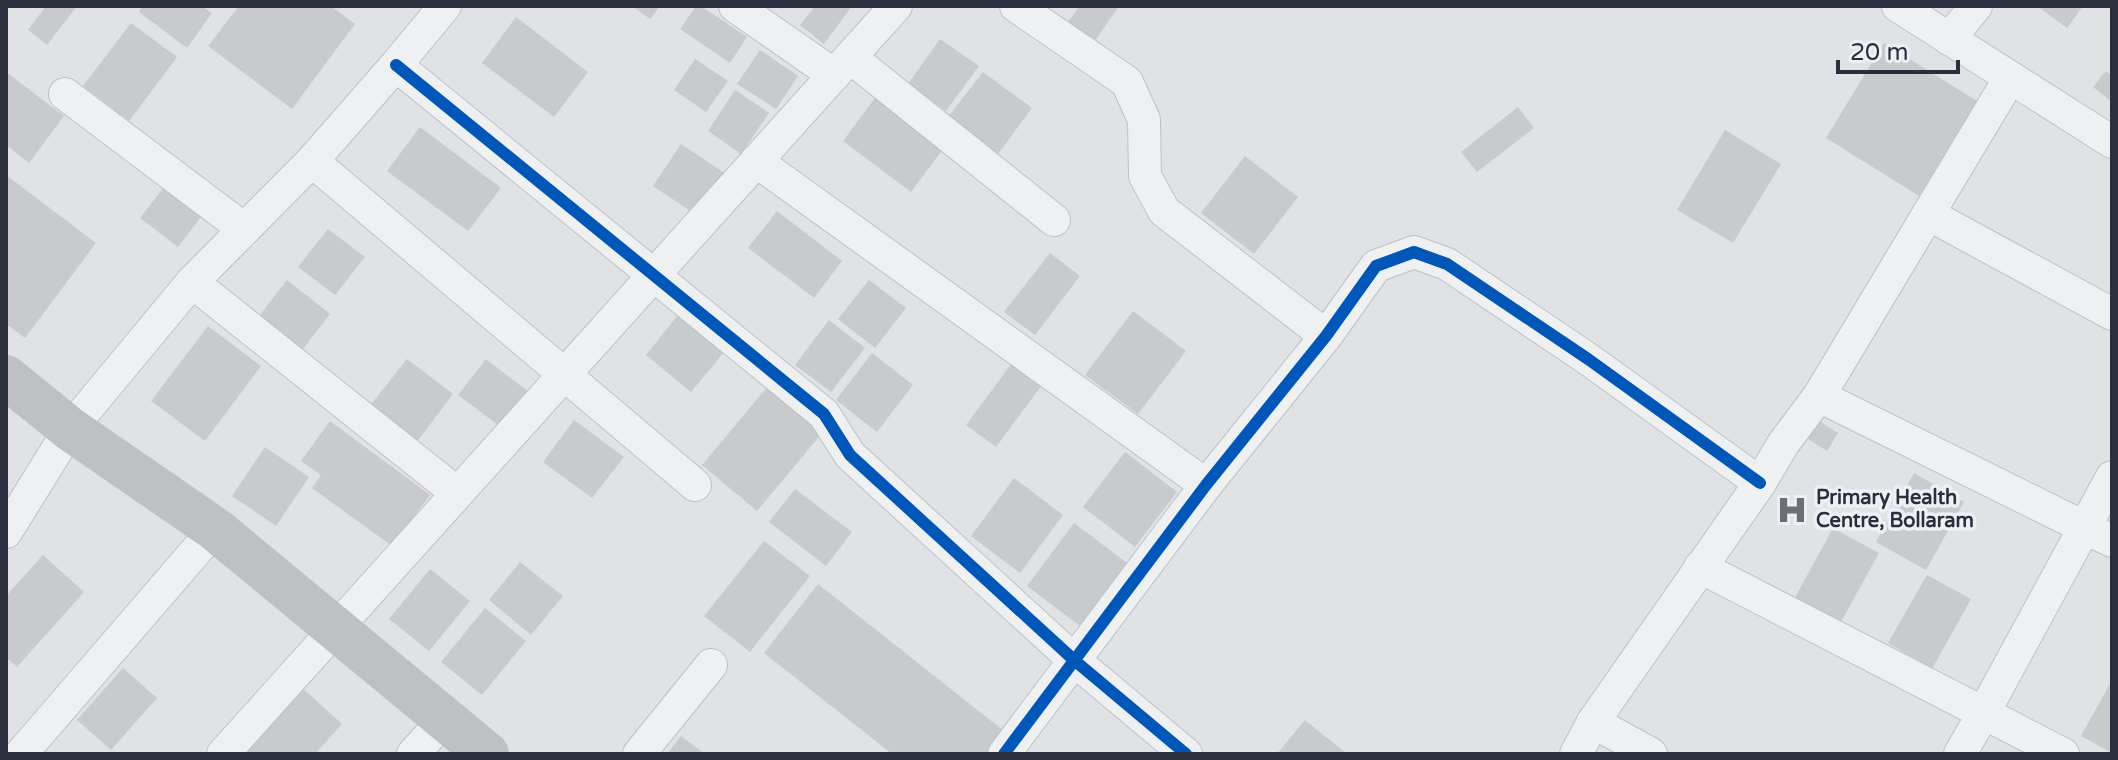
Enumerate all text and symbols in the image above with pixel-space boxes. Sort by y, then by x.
scale bar [1838,24,1958,74]
text: 20 m [1850,38,1908,67]
place label: Primary Health Centre, Bollaram [1816,486,1974,533]
hospital icon: Primary Health Centre, Bollaram [1775,493,1809,527]

